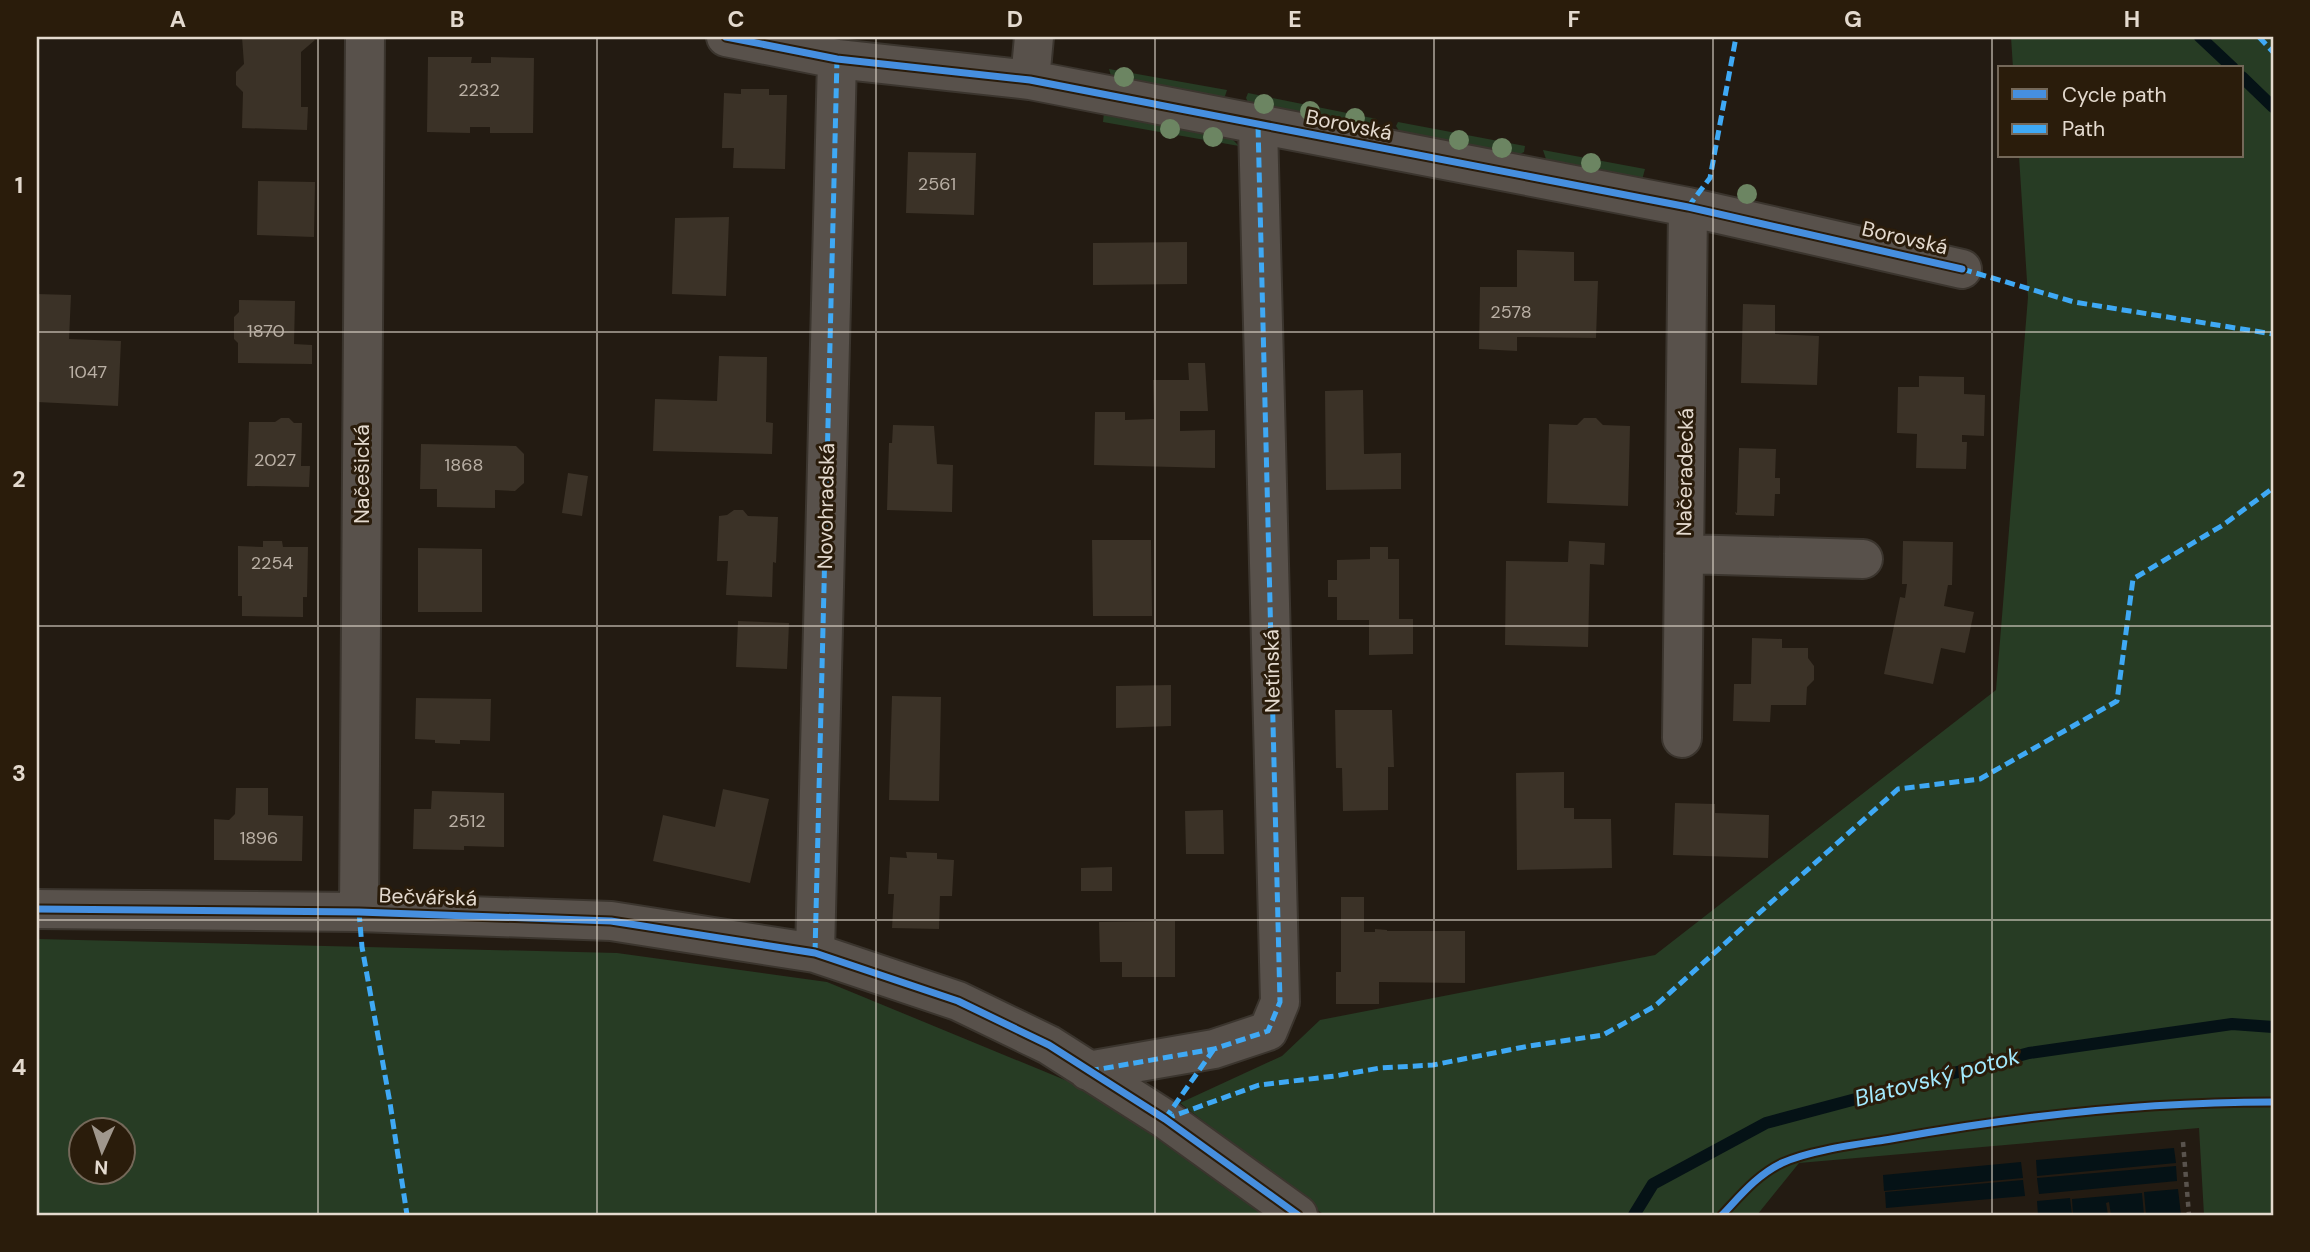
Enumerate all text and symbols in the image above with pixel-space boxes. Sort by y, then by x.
text: A [170,4,186,34]
text: B [450,4,464,34]
text: C [728,4,744,34]
text: D [1007,4,1023,34]
text: E [1288,4,1302,34]
text: F [1568,4,1581,34]
text: G [1844,4,1862,34]
text: H [2124,4,2140,34]
legend [1998,66,2244,158]
house number: 2232 [458,78,500,102]
text: Cycle path [2062,81,2167,109]
street label: Borovská [1303,103,1395,147]
text: Path [2062,115,2105,143]
text: 1 [15,170,23,200]
house number: 2561 [918,172,956,196]
street label: Borovská [1859,215,1951,261]
house number: 2578 [1490,300,1532,324]
house number: 1870 [247,319,285,343]
house number: 1047 [69,360,107,384]
street label: Načeradecká [1670,408,1700,536]
street label: Načešická [348,424,376,524]
street label: Novohradská [811,443,841,569]
house number: 2027 [254,448,296,472]
house number: 1868 [445,453,483,477]
text: 2 [12,464,26,494]
house number: 2254 [251,551,293,575]
street label: Netínská [1257,629,1287,713]
text: 3 [12,758,26,788]
house number: 2512 [448,809,486,833]
house number: 1896 [240,826,278,850]
street label: Bečvářská [378,881,478,913]
water label: Blatovský potok [1851,1040,2023,1113]
text: 4 [12,1052,27,1082]
north arrow [66,1116,136,1186]
text: N [94,1155,109,1180]

